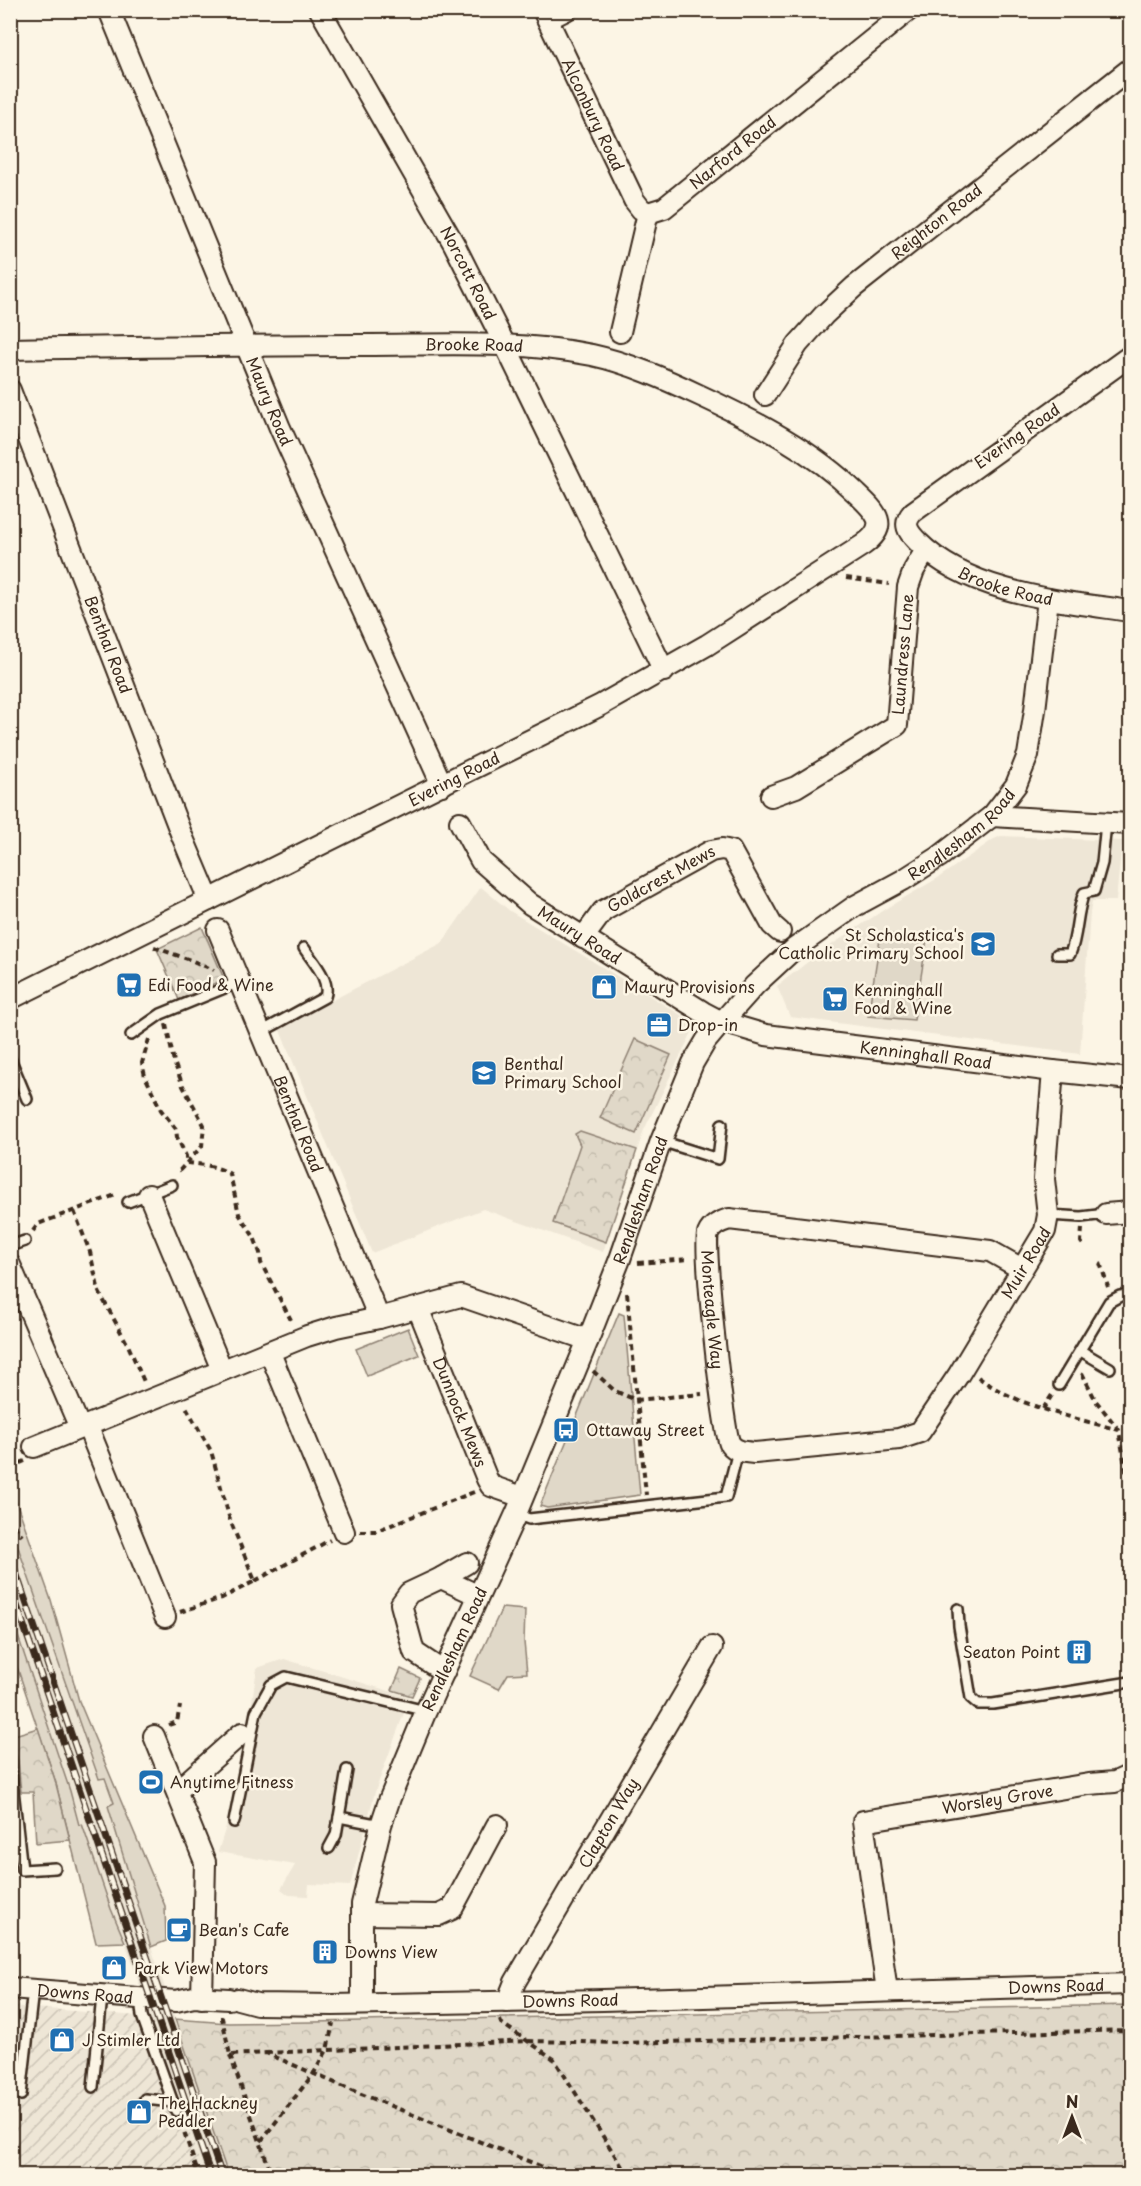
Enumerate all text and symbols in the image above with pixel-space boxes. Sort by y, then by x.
street label: Alconbury Road [557,54,631,175]
street label: Narford Road [684,109,781,194]
street label: Reighton Road [885,177,987,265]
street label: Norcott Road [435,221,503,324]
street label: Brooke Road [424,331,524,357]
street label: Maury Road [241,353,300,450]
street label: Evering Road [969,397,1064,474]
street label: Brooke Road [954,559,1055,610]
street label: Benthal Road [79,592,139,697]
street label: Laundress Lane [885,593,918,716]
street label: Evering Road [404,745,504,812]
street label: Rendlesham Road [902,783,1020,885]
street label: Goldcrest Mews [602,838,719,918]
street label: Maury Road [534,899,627,969]
place label: St Scholastica's Catholic Primary School [778,922,964,964]
school or university icon: St Scholastica's Catholic Primary School [968,929,998,959]
supermarket icon: Edi Food & Wine [114,970,144,1000]
place label: Edi Food & Wine [148,972,274,996]
shop icon: Maury Provisions [589,972,619,1002]
place label: Maury Provisions [624,974,755,998]
place label: Kenninghall Food & Wine [854,977,952,1019]
supermarket icon: Kenninghall Food & Wine [820,984,850,1014]
office icon: Drop-in [644,1010,674,1040]
place label: Drop-in [678,1012,738,1036]
street label: Kenninghall Road [859,1034,994,1074]
place label: Benthal Primary School [504,1051,622,1093]
school or university icon: Benthal Primary School [469,1058,499,1088]
street label: Benthal Road [269,1071,330,1176]
street label: Rendlesham Road [606,1133,673,1267]
street label: Muir Road [994,1222,1056,1302]
street label: Monteagle Way [696,1249,731,1370]
street label: Dunnock Mews [428,1353,494,1470]
bus stop icon: Ottaway Street [551,1415,581,1445]
place label: Ottaway Street [586,1417,705,1441]
street label: Rendlesham Road [415,1583,492,1715]
building icon: Seaton Point [1064,1637,1094,1667]
place label: Seaton Point [962,1639,1060,1663]
sports icon: Anytime Fitness [136,1767,166,1797]
place label: Anytime Fitness [170,1769,294,1793]
street label: Clapton Way [572,1773,644,1872]
street label: Worsley Grove [940,1777,1055,1819]
cafe icon: Bean's Cafe [164,1915,194,1945]
place label: Bean's Cafe [198,1917,289,1941]
building icon: Downs View [310,1937,340,1967]
place label: Downs View [344,1939,438,1963]
shop icon: Park View Motors [99,1953,129,1983]
place label: Park View Motors [134,1955,268,1979]
street label: Downs Road [1007,1972,1105,1999]
street label: Downs Road [36,1977,134,2009]
street label: Downs Road [522,1987,619,2013]
shop icon: J Stimler Ltd [47,2025,77,2055]
place label: J Stimler Ltd [82,2027,180,2051]
north arrow [1042,2087,1102,2147]
text: N [1066,2089,1078,2113]
place label: The Hackney Peddler [158,2090,258,2132]
shop icon: The Hackney Peddler [124,2097,154,2127]

